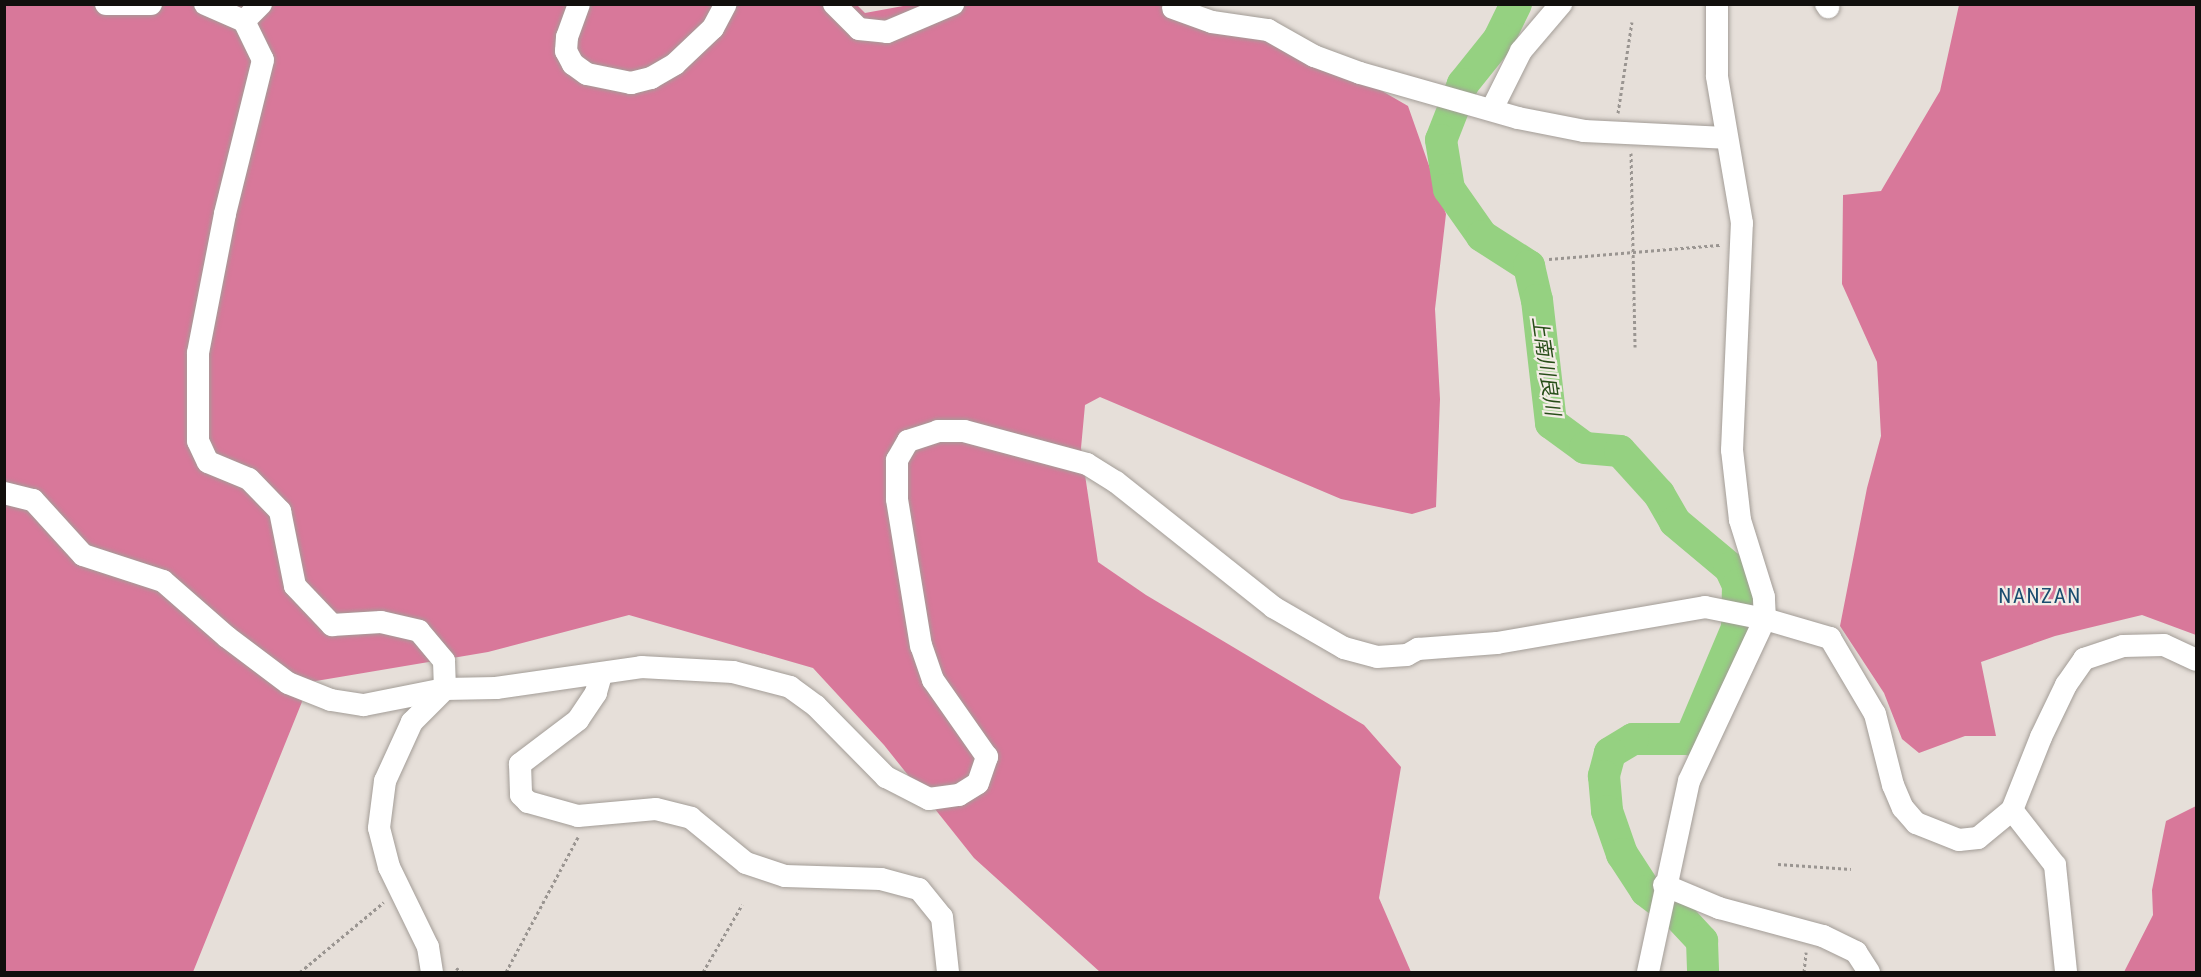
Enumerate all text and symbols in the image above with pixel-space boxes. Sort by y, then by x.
water label: 上南川良川 [1527,315,1565,417]
district label: NANZAN [1998,583,2082,609]

